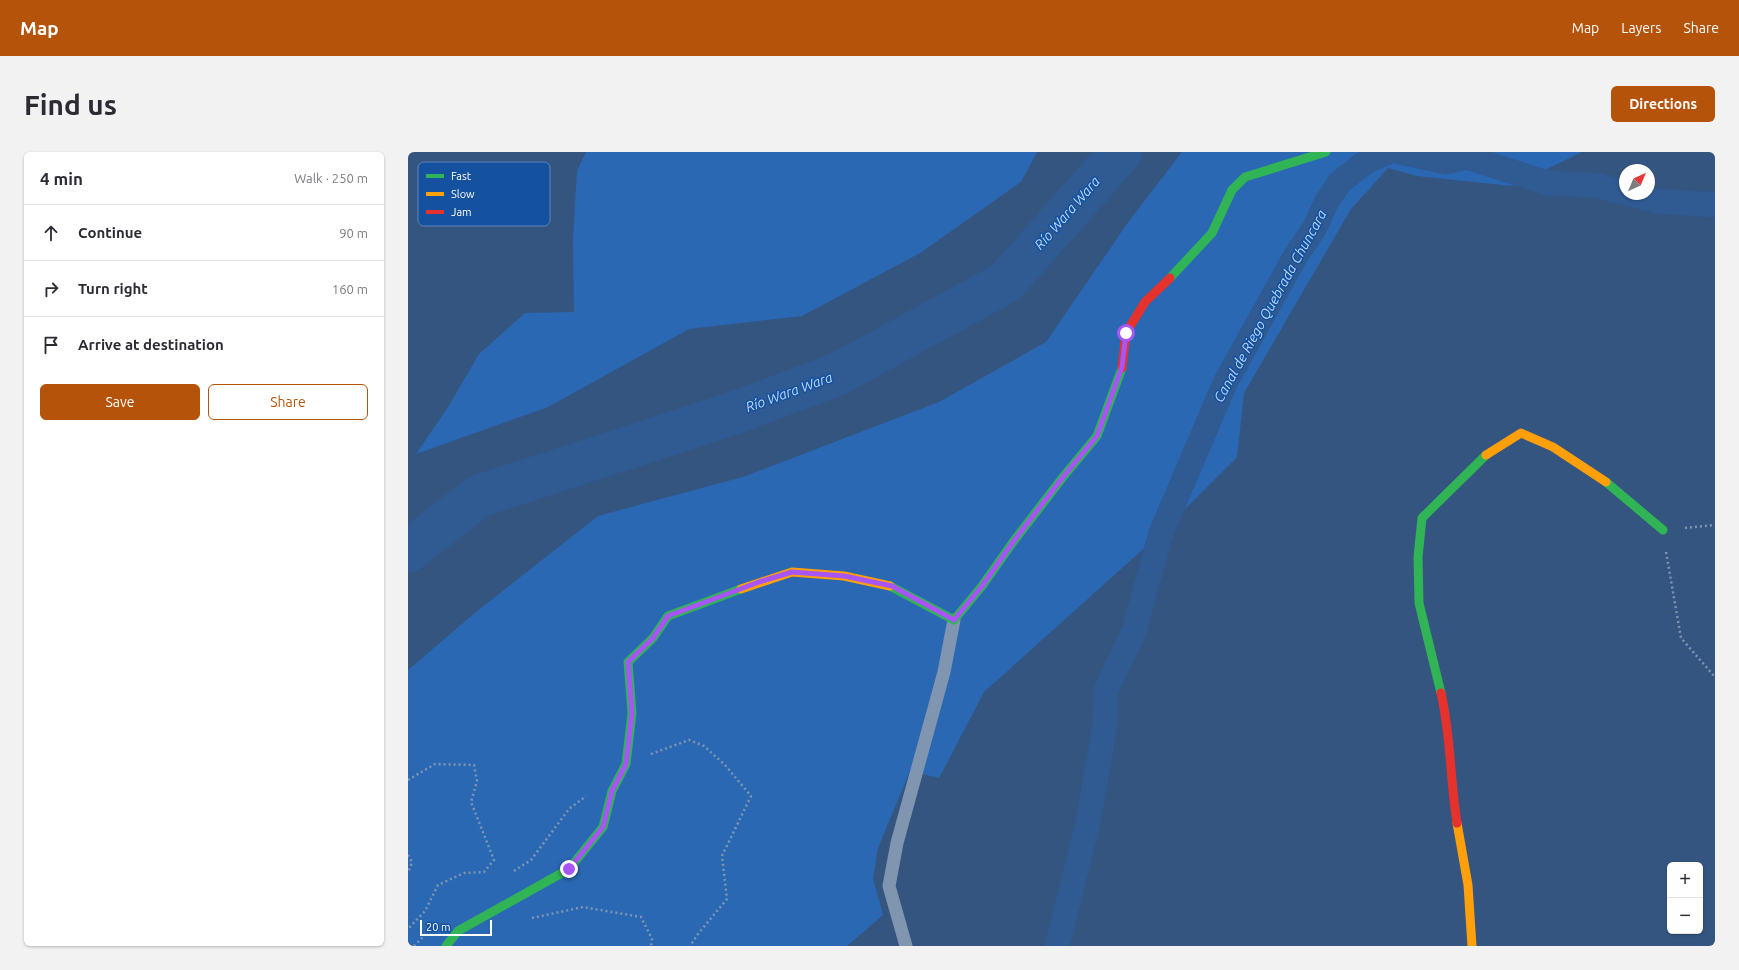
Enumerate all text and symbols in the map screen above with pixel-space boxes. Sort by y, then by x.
text: Map [20,17,59,39]
text: Map [1572,20,1599,36]
text: Layers [1621,20,1661,36]
text: Share [1683,20,1719,36]
button: Directions [1611,86,1715,122]
text: Find us [24,89,117,120]
legend [418,162,550,226]
north arrow [1619,164,1655,200]
text: 4 min [40,169,83,188]
text: Fast [451,170,472,182]
text: Walk · 250 m [294,171,368,185]
water label: Río Wara Wara [1031,173,1103,253]
text: Slow [451,188,475,200]
text: Jam [451,206,472,218]
water label: Canal de Riego Quebrada Chuncara [1210,207,1331,405]
icon: ahead [40,222,62,244]
text: Continue [78,224,142,241]
text: 90 m [339,226,368,240]
icon: right [40,278,62,300]
text: Turn right [78,280,148,297]
text: 160 m [332,282,368,296]
route start [1117,324,1135,342]
icon: arrive [40,334,62,356]
text: Arrive at destination [78,336,224,353]
water label: Río Wara Wara [743,369,835,415]
button: Save [40,384,200,420]
button: Share [208,384,368,420]
route end [560,860,578,878]
map controls [1667,862,1703,934]
button: + [1667,862,1703,898]
button: − [1667,898,1703,934]
scale bar [420,918,492,937]
text: 20 m [426,921,450,933]

